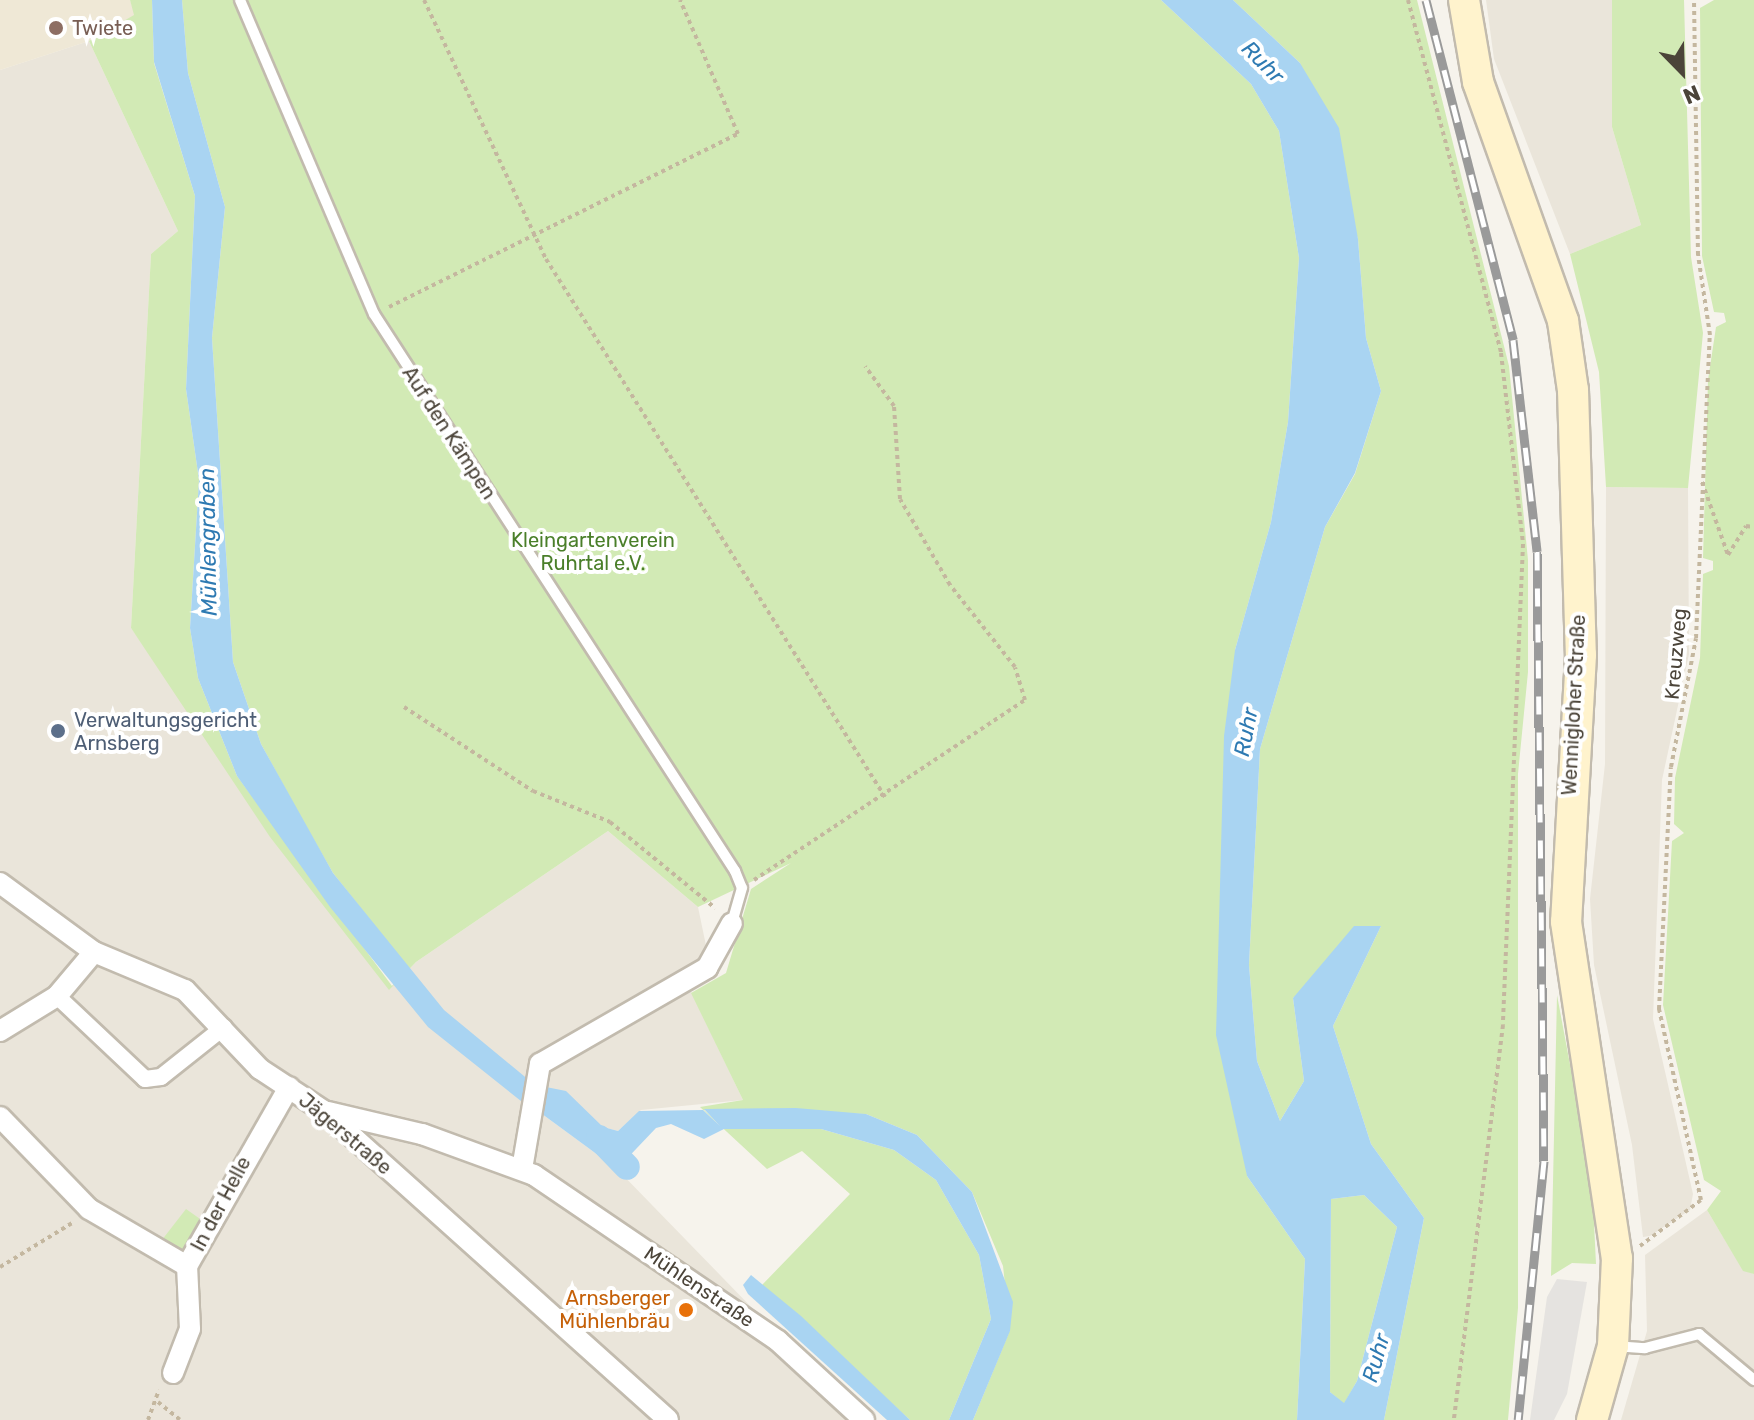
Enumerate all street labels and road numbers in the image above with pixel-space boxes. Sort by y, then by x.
street label: Auf den Kämpen [397,362,501,504]
street label: Kreuzweg [1660,607,1692,701]
street label: Wennigloher Straße [1557,614,1591,796]
street label: Jägerstraße [294,1088,396,1180]
street label: In der Helle [186,1152,256,1256]
street label: Mühlenstraße [639,1241,759,1333]

